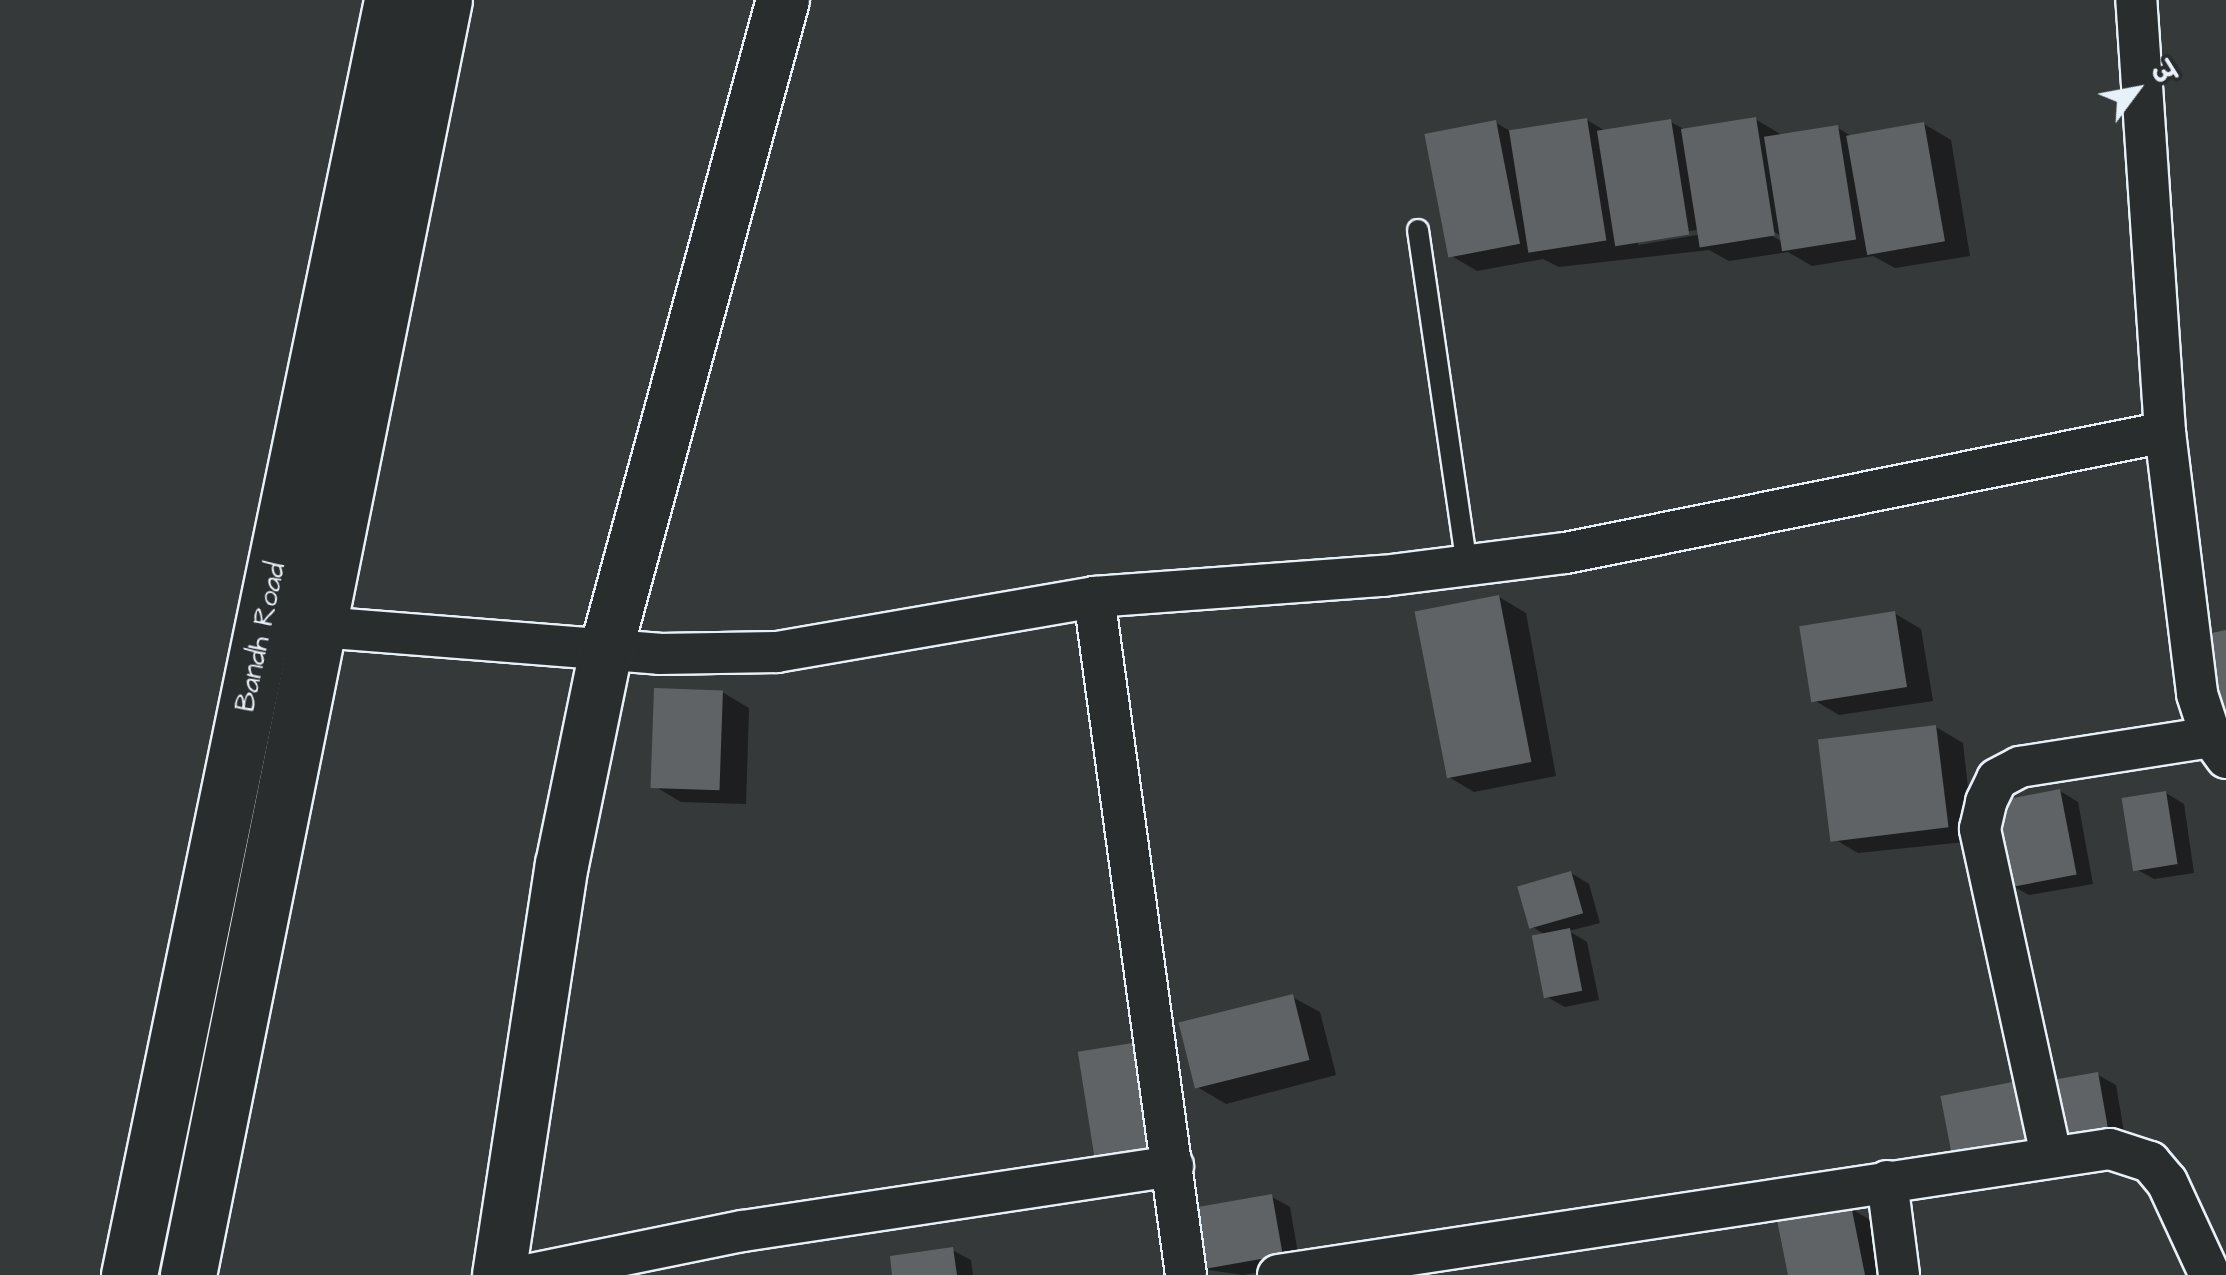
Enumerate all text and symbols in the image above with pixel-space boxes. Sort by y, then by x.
north arrow [2086,40,2186,140]
text: उ [2140,56,2183,92]
street label: Bandh Road [229,559,293,715]

